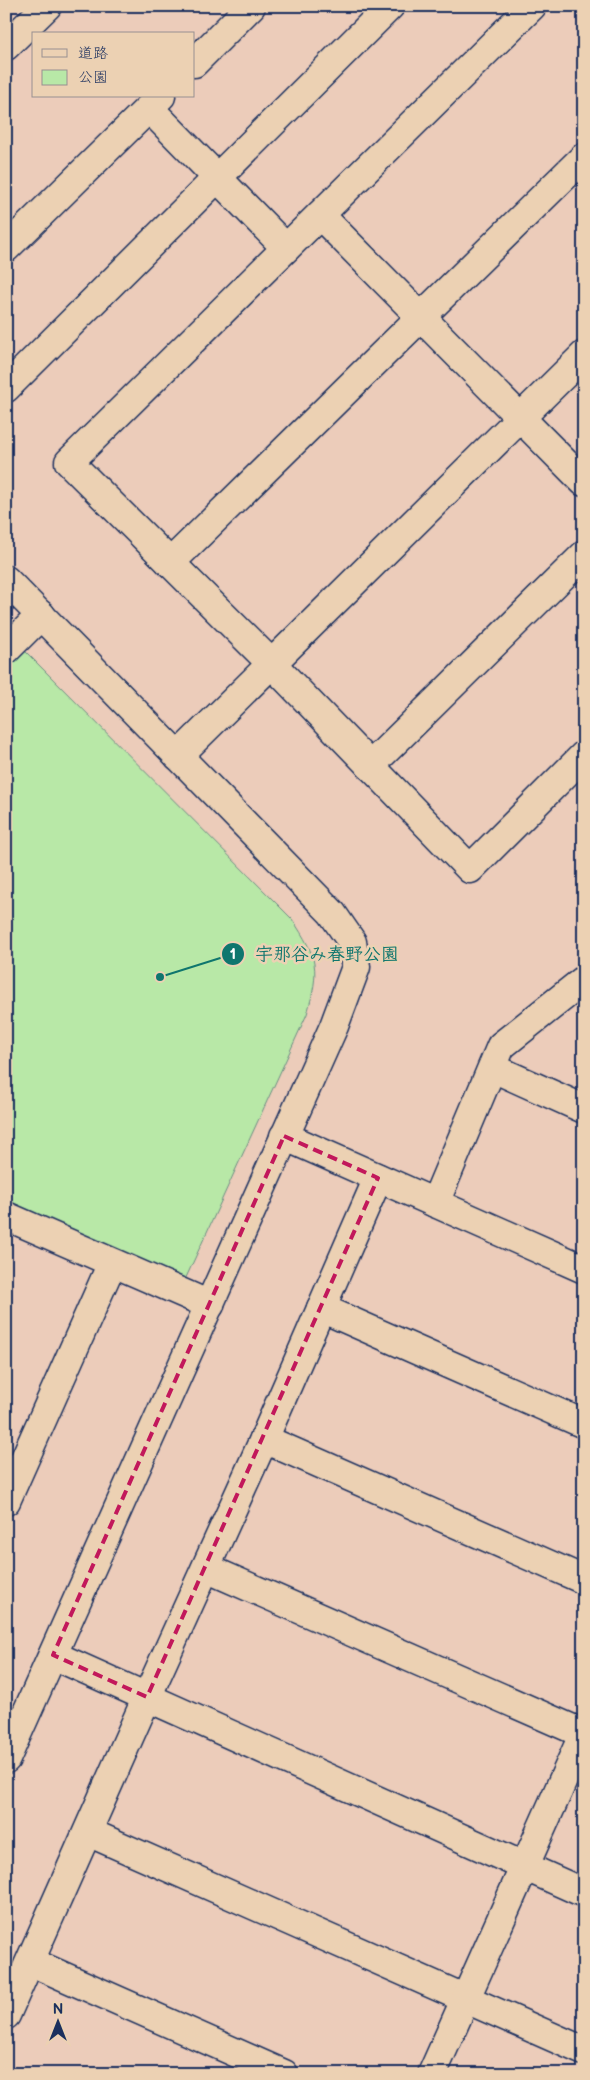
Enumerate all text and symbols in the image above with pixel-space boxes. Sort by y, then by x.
legend [32,32,195,98]
text: 道路 [78,44,108,63]
text: 公園 [78,68,108,87]
callout: 宇那谷み春野公園 [220,938,409,971]
text: 宇那谷み春野公園 [255,944,399,965]
text: 1 [230,945,236,964]
north arrow [32,1998,82,2048]
text: N [53,2001,63,2018]

